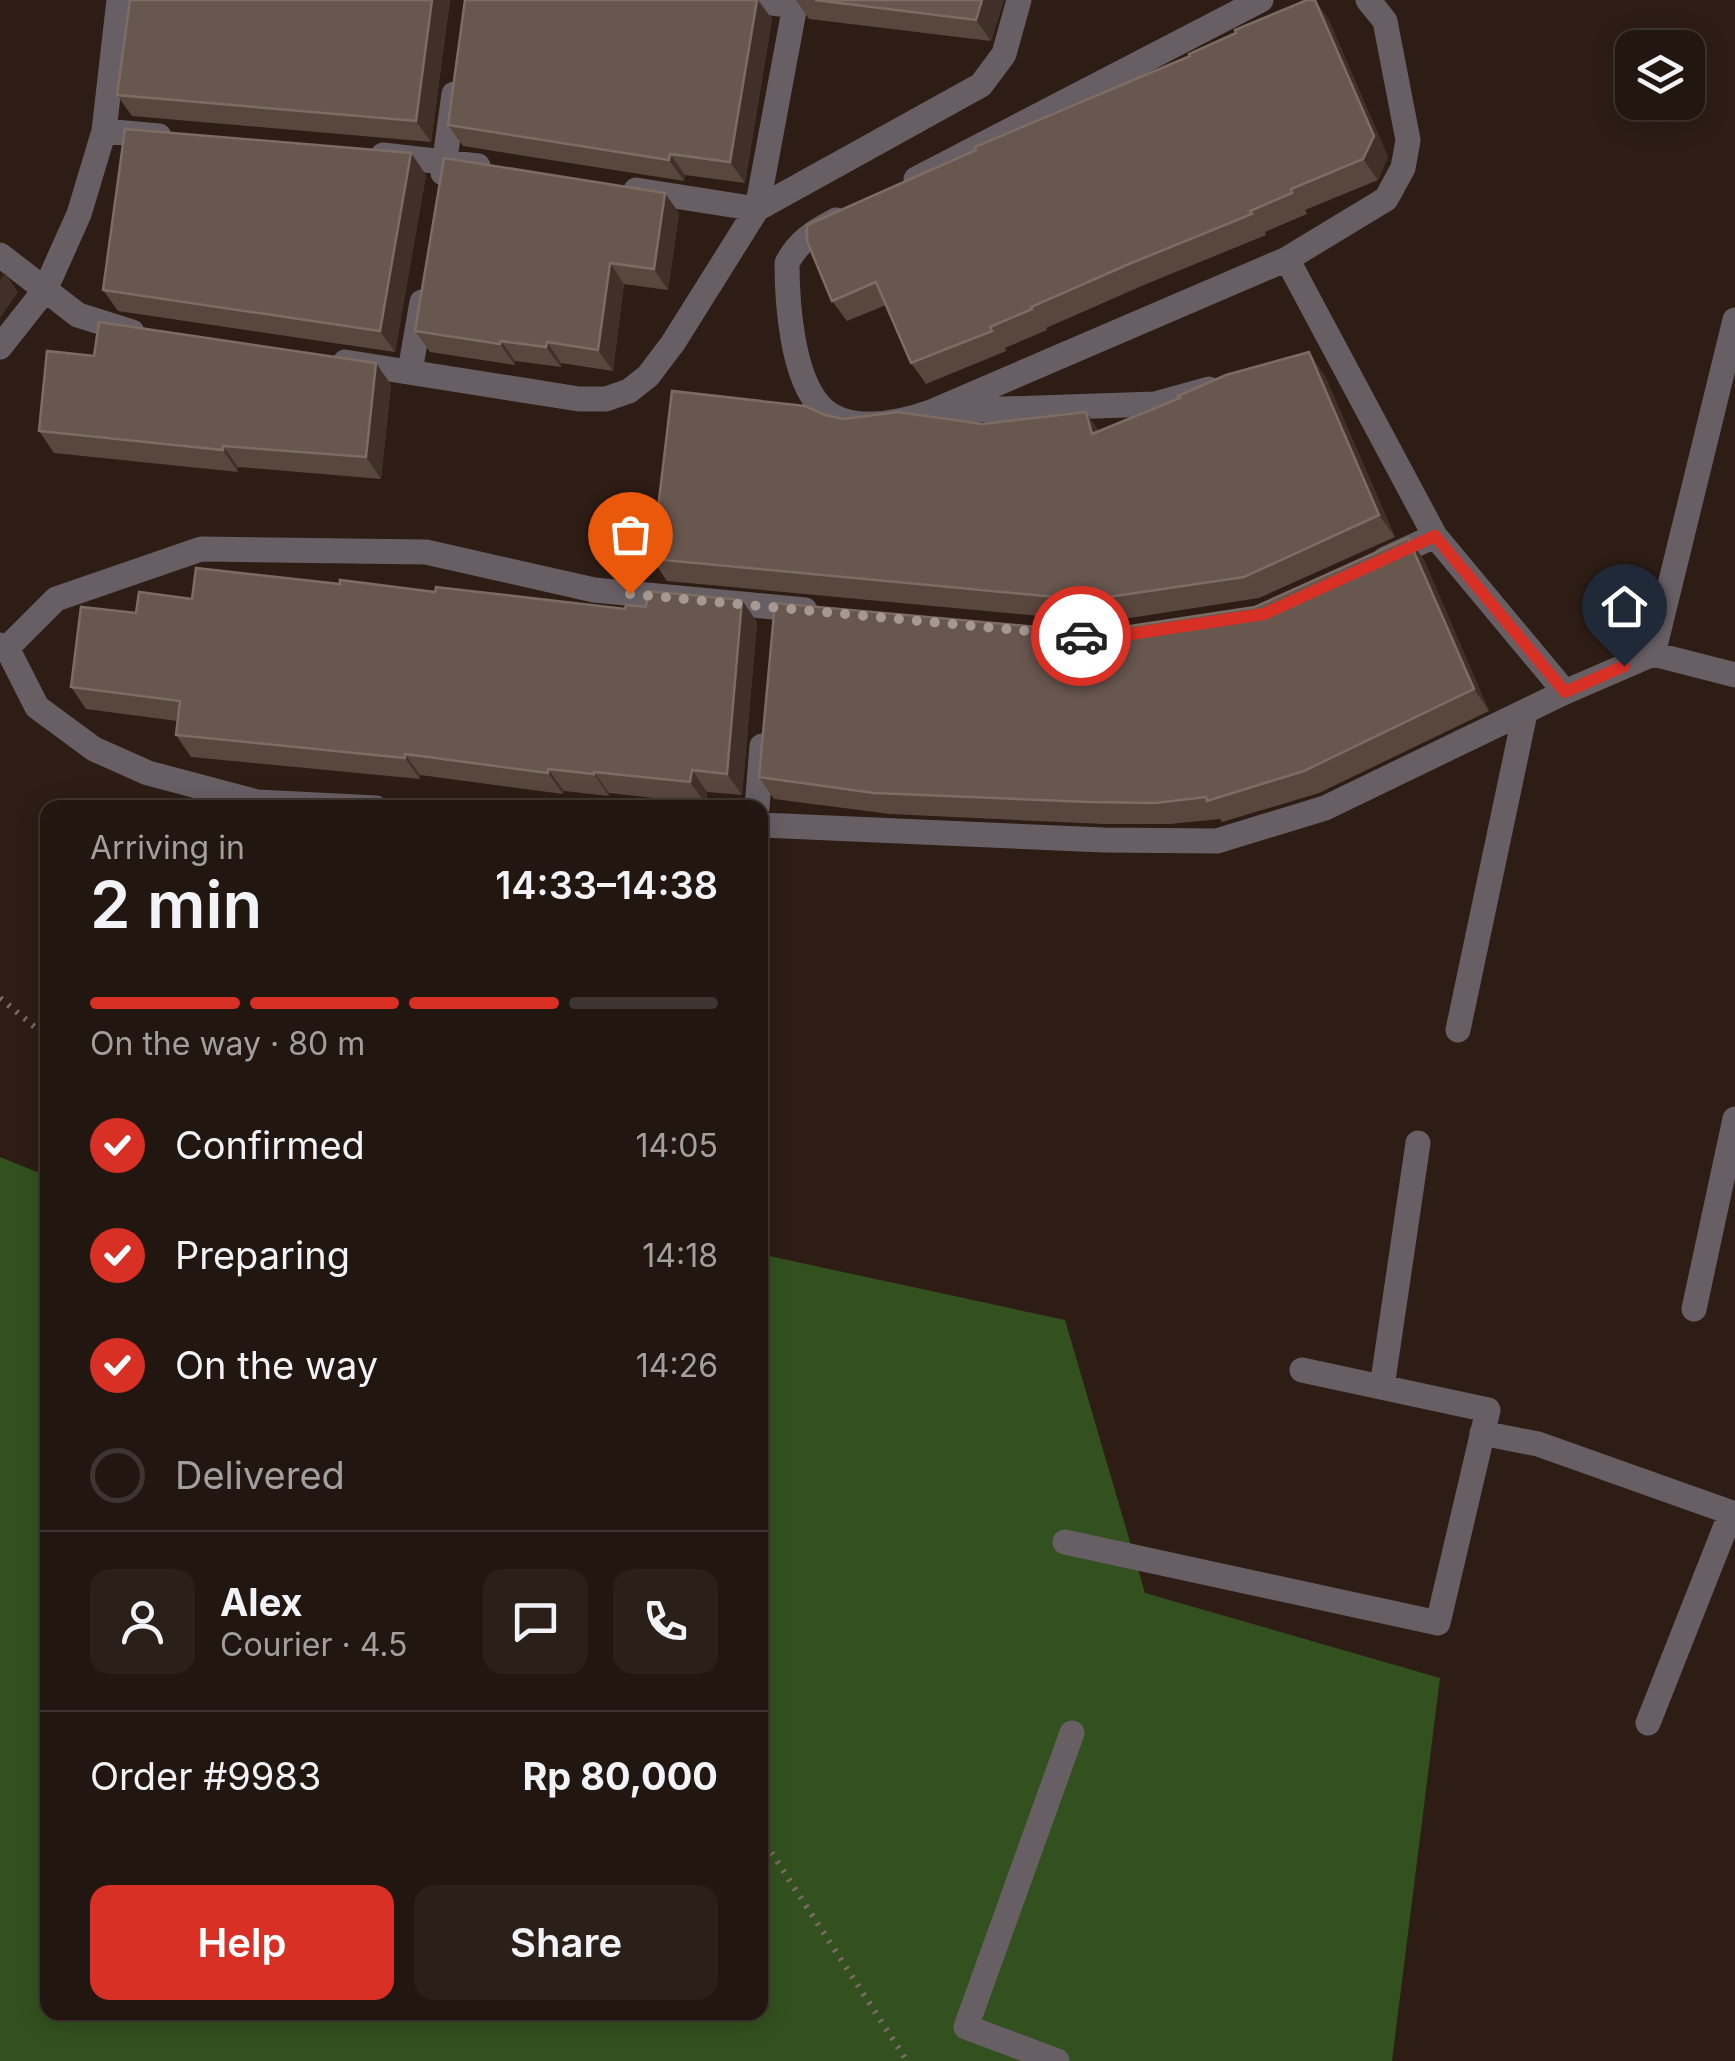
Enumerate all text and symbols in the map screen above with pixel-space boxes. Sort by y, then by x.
map controls [1615,30,1705,120]
button: layers [1615,30,1705,120]
pin [588,492,673,595]
icon: bag [603,507,658,562]
pin [1582,564,1667,667]
icon: home [1597,579,1652,634]
courier [1031,586,1131,686]
icon: car [1054,609,1109,664]
text: Arriving in [90,828,245,867]
text: 14:33–14:38 [495,862,718,908]
text: 2 min [90,865,262,944]
text: On the way · 80 m [90,1024,365,1063]
icon: check [90,1118,145,1173]
text: Confirmed [175,1122,365,1168]
text: 14:05 [635,1126,718,1165]
icon: check [90,1228,145,1283]
text: Preparing [175,1232,350,1278]
text: 14:18 [642,1236,718,1275]
icon: check [90,1338,145,1393]
text: On the way [175,1342,378,1388]
text: 14:26 [636,1346,718,1385]
text: Delivered [175,1452,345,1498]
button: person [90,1569,195,1674]
button: chat [483,1569,588,1674]
button: phone [613,1569,718,1674]
text: Alex [220,1579,303,1625]
text: Courier · 4.5 [220,1625,408,1664]
text: Order #9983 [90,1753,321,1799]
text: Rp 80,000 [522,1753,718,1799]
button: Help [90,1885,394,2000]
button: Share [414,1885,718,2000]

